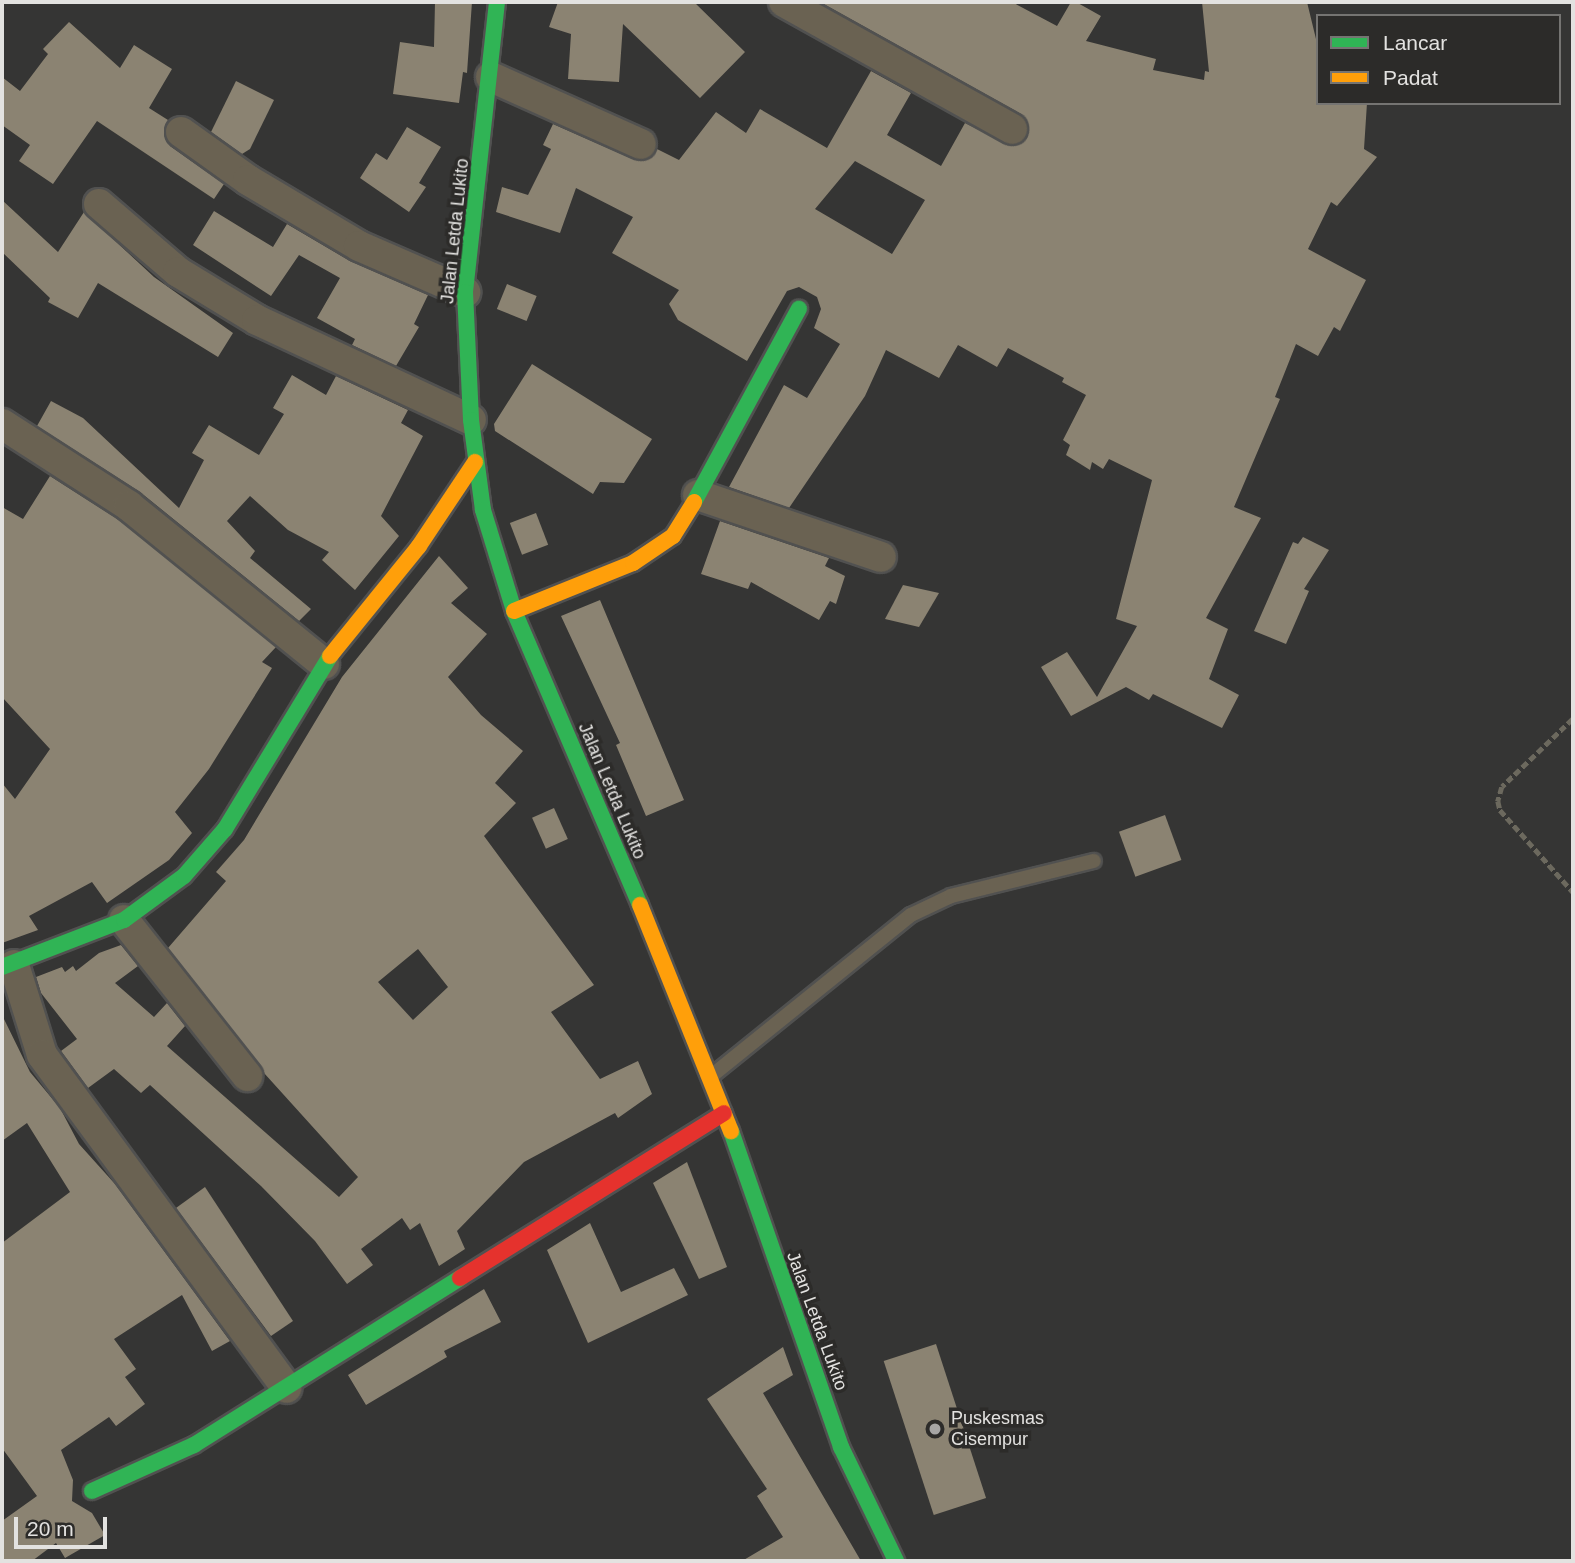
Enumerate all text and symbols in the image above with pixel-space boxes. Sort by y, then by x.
legend [1316,14,1561,105]
text: Lancar [1383,31,1447,54]
text: Padat [1383,66,1438,89]
street label: Jalan Letda Lukito [437,157,473,305]
street label: Jalan Letda Lukito [574,720,650,862]
street label: Jalan Letda Lukito [782,1249,852,1393]
place label: Puskesmas Cisempur [951,1408,1044,1450]
marker: Puskesmas Cisempur [925,1419,945,1439]
scale bar [18,1504,110,1548]
text: 20 m [27,1517,74,1540]

